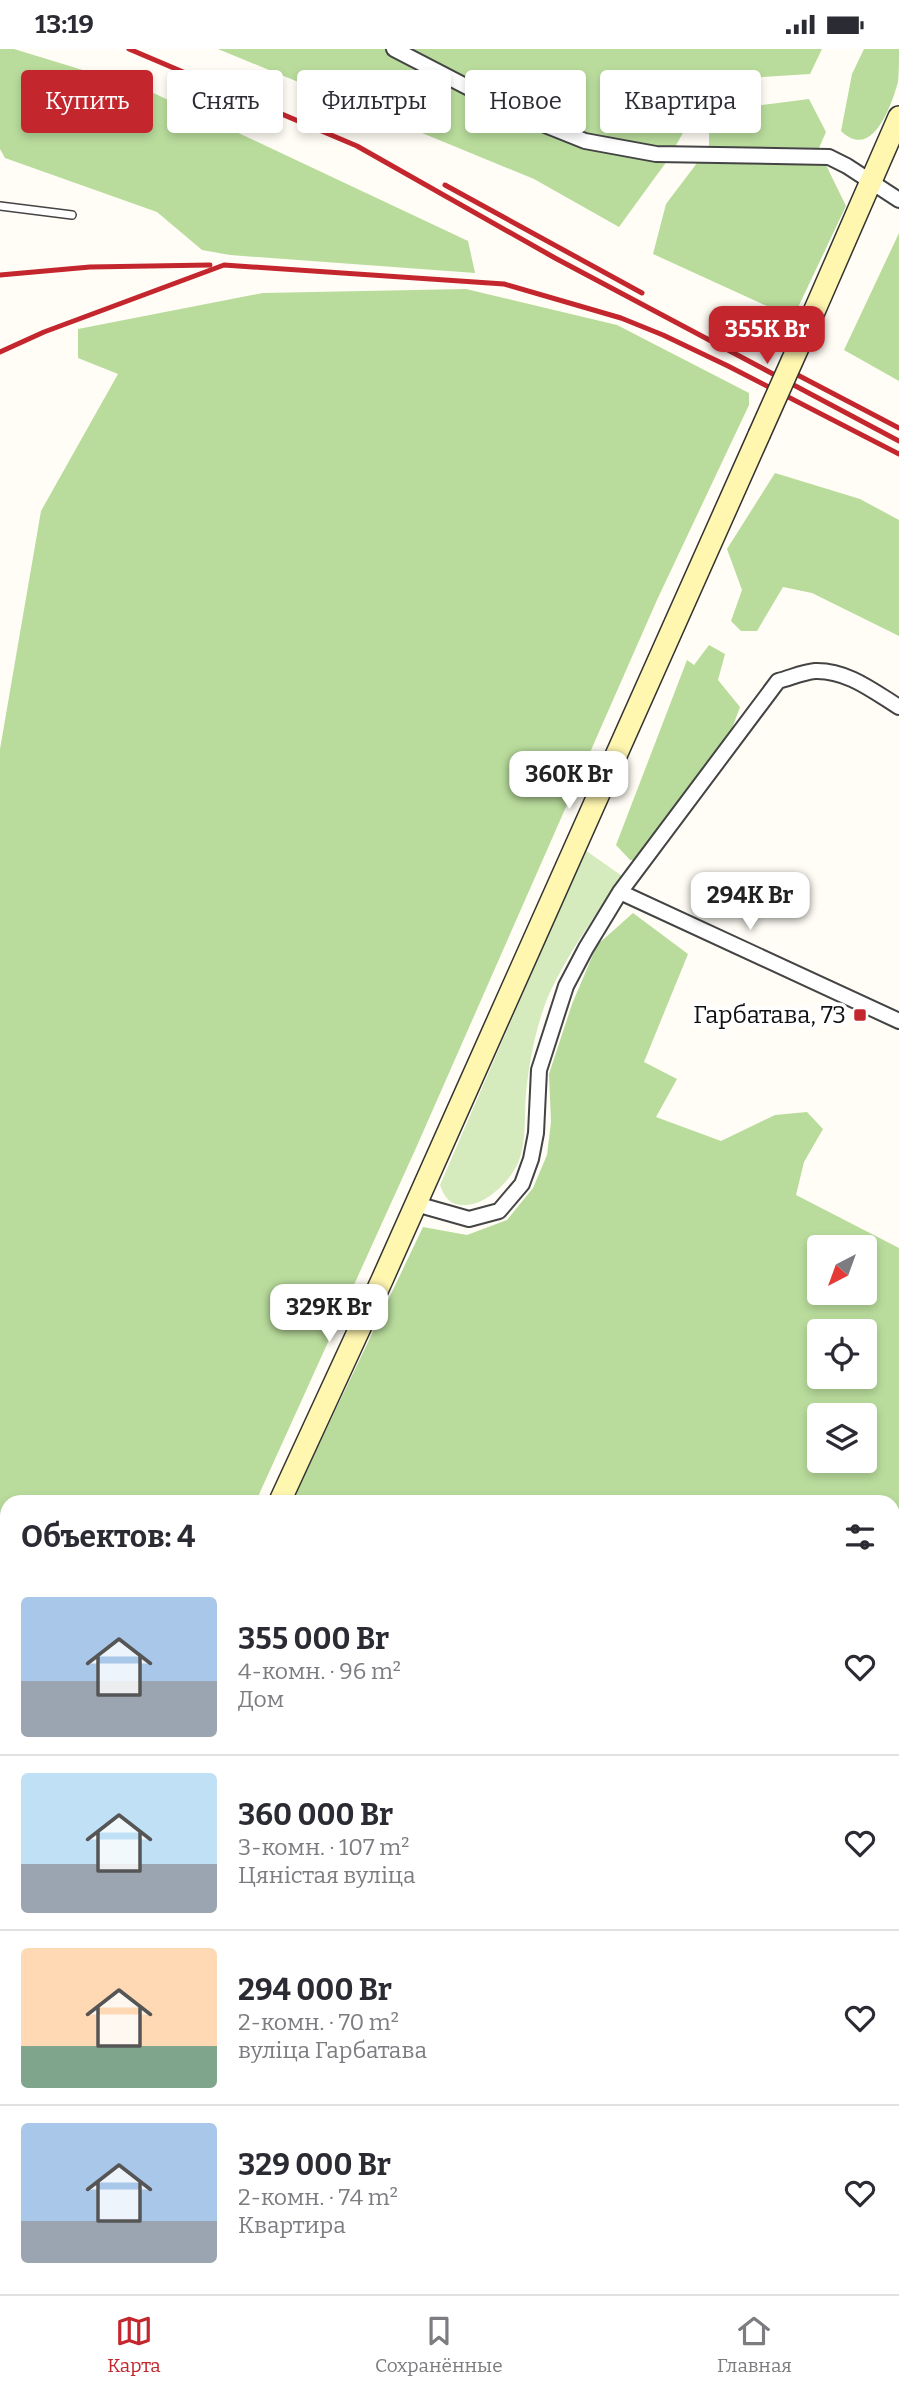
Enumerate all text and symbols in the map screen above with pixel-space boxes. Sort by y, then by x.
text: 13:19 [35,9,94,40]
chip: Купить [21,70,153,133]
chip: Снять [167,70,283,133]
chip: Фильтры [297,70,451,133]
chip: Новое [465,70,586,133]
chip: Квартира [600,70,761,133]
pin: 355K Br [702,307,832,366]
text: 355K Br [725,315,809,343]
pin: 360K Br [504,751,634,811]
text: 360K Br [525,760,613,788]
pin: 294K Br [685,873,815,932]
text: 294K Br [707,881,793,909]
place label: Гарбатава, 73 [693,1001,846,1029]
marker: Гарбатава, 73 [852,1007,868,1023]
north arrow [807,1235,877,1305]
map controls [807,1235,877,1473]
pin: 329K Br [264,1285,394,1344]
text: 329K Br [286,1293,372,1321]
button: locate [807,1319,877,1389]
button: layers [807,1403,877,1473]
icon: filters [841,1518,879,1556]
text: Объектов: 4 [21,1519,195,1555]
text: 355 000 Br [238,1621,389,1657]
icon: home [77,1625,161,1709]
icon: heart [841,1648,879,1686]
text: 4-комн. · 96 m² [238,1657,401,1685]
text: Дом [238,1685,284,1713]
text: 360 000 Br [238,1797,393,1833]
icon: home [77,1801,161,1885]
icon: heart [841,1824,879,1862]
text: 3-комн. · 107 m² [238,1833,409,1861]
text: Цяністая вуліца [238,1861,416,1889]
text: 294 000 Br [238,1972,392,2008]
icon: home [77,1976,161,2060]
icon: heart [841,1999,879,2037]
text: 2-комн. · 70 m² [238,2008,399,2036]
text: вуліца Гарбатава [238,2036,427,2064]
text: 329 000 Br [238,2147,391,2183]
icon: home [77,2151,161,2235]
icon: heart [841,2174,879,2212]
text: 2-комн. · 74 m² [238,2183,398,2211]
text: Квартира [238,2211,346,2239]
tab: Карта [107,2312,161,2377]
tab: Сохранённые [375,2312,503,2377]
tab: Главная [717,2312,792,2377]

